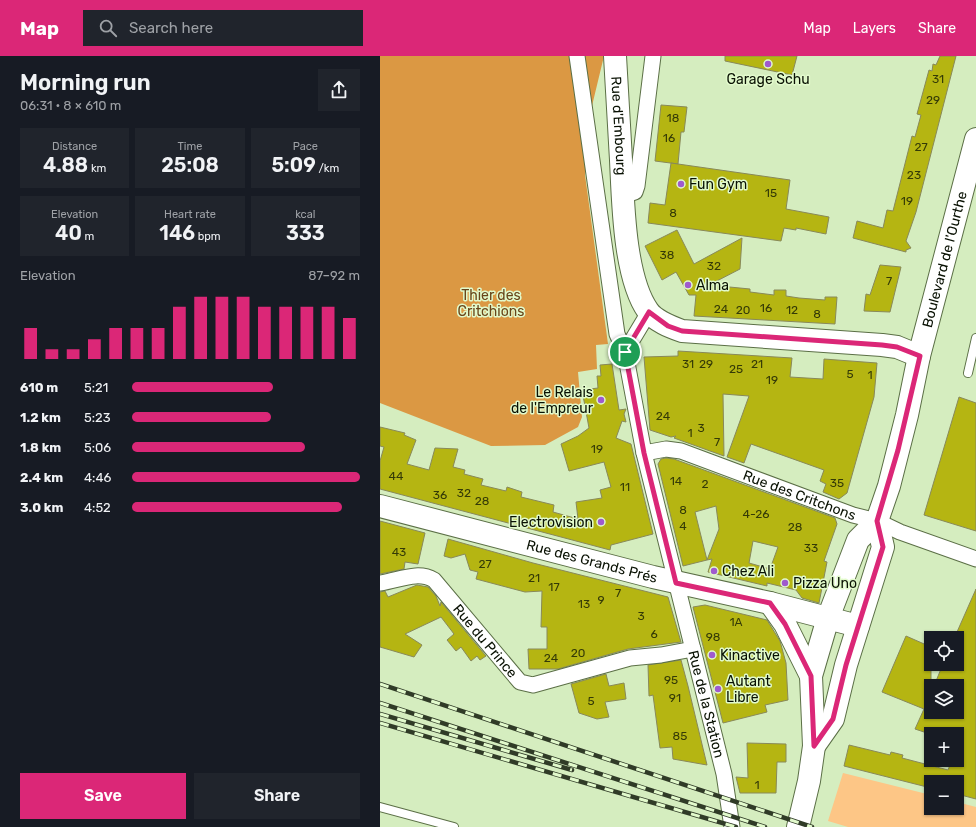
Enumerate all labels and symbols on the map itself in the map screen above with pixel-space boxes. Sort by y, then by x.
marker: Garage Schu [763,59,773,69]
place label: Garage Schu [726,71,810,88]
house number: 31 [932,72,944,86]
street label: Rue d'Embourg [607,76,630,176]
house number: 29 [926,93,940,107]
house number: 18 [667,111,679,125]
house number: 16 [663,131,675,145]
house number: 27 [914,140,928,154]
house number: 23 [907,168,921,182]
place label: Fun Gym [689,176,747,193]
marker: Fun Gym [676,179,686,189]
house number: 15 [765,186,777,200]
street label: Boulevard de l'Ourthe [919,189,971,329]
house number: 19 [901,194,913,208]
house number: 8 [669,206,677,220]
house number: 38 [660,248,674,262]
house number: 32 [707,259,721,273]
house number: 7 [886,274,892,288]
place label: Alma [696,277,729,294]
marker: Alma [683,280,693,290]
park label: Thier des Critchions [458,287,524,320]
house number: 16 [760,301,772,315]
house number: 24 [714,302,729,316]
house number: 20 [736,303,750,317]
house number: 12 [786,303,798,317]
house number: 8 [813,307,821,321]
pin [608,335,642,369]
house number: 31 [682,357,694,371]
house number: 29 [699,357,713,371]
house number: 21 [751,357,763,371]
house number: 25 [729,362,743,376]
house number: 5 [846,367,854,381]
house number: 1 [867,368,873,382]
house number: 19 [766,373,778,387]
place label: Le Relais de l'Empreur [511,384,594,417]
marker: Le Relais de l'Empreur [596,395,606,405]
house number: 24 [656,409,671,423]
house number: 3 [697,421,705,435]
house number: 1 [687,426,693,440]
house number: 7 [714,435,720,449]
house number: 19 [591,442,603,456]
street label: Rue des Critchons [741,467,858,524]
house number: 44 [389,469,404,483]
house number: 14 [670,474,683,488]
house number: 35 [830,476,844,490]
house number: 2 [701,477,709,491]
house number: 11 [620,480,630,494]
house number: 32 [457,486,471,500]
house number: 36 [433,488,447,502]
house number: 28 [475,494,489,508]
house number: 8 [679,503,687,517]
house number: 4-26 [742,507,770,521]
place label: Electrovision [509,514,593,531]
marker: Electrovision [596,517,606,527]
house number: 4 [679,519,687,533]
house number: 28 [788,520,802,534]
street label: Rue des Grands Prés [524,536,659,587]
house number: 33 [804,541,818,555]
house number: 43 [392,545,406,559]
house number: 27 [478,557,492,571]
place label: Chez Ali [722,563,774,580]
marker: Chez Ali [709,566,719,576]
house number: 21 [528,571,540,585]
place label: Pizza Uno [793,575,857,592]
marker: Pizza Uno [780,578,790,588]
house number: 17 [548,580,560,594]
house number: 7 [615,586,621,600]
house number: 9 [597,593,605,607]
house number: 13 [578,597,590,611]
street label: Rue du Prince [449,601,521,682]
house number: 3 [637,609,645,623]
house number: 1A [729,615,743,629]
house number: 6 [650,627,658,641]
house number: 98 [706,630,720,644]
house number: 20 [571,646,585,660]
place label: Kinactive [720,647,780,664]
street label: Rue de la Station [684,649,728,760]
marker: Kinactive [707,650,717,660]
house number: 24 [544,651,559,665]
house number: 95 [664,673,678,687]
place label: Autant Libre [726,673,771,706]
marker: Autant Libre [713,684,723,694]
house number: 91 [669,691,681,705]
house number: 5 [587,694,595,708]
house number: 85 [673,729,687,743]
house number: 1 [754,778,760,792]

